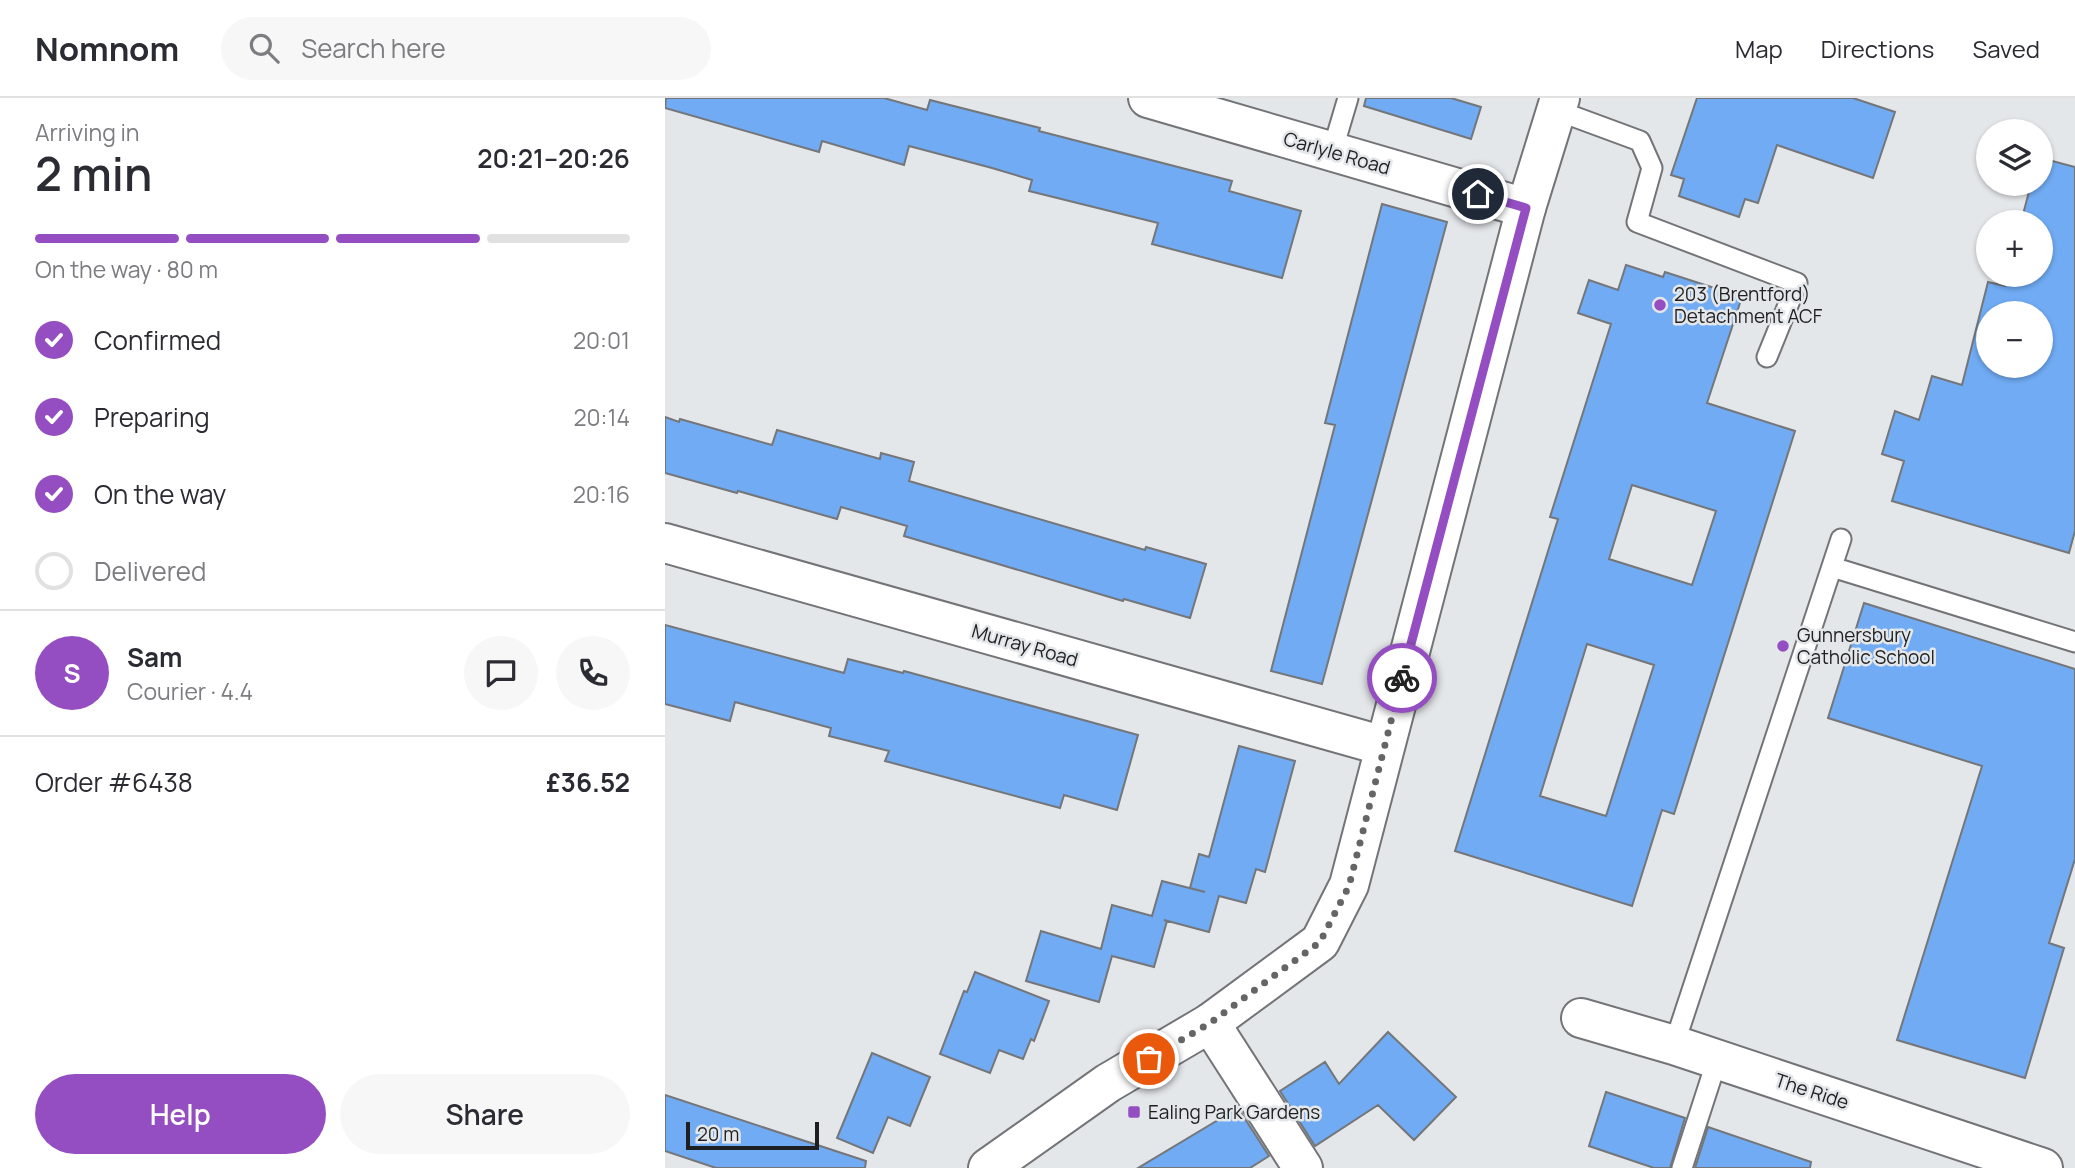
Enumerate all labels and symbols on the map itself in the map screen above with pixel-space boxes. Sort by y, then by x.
street label: Carlyle Road [1281,125,1393,181]
pin [1448,164,1508,224]
place label: 203 (Brentford) Detachment ACF [1674,281,1823,329]
marker: 203 (Brentford) Detachment ACF [1652,297,1668,313]
street label: Murray Road [969,617,1081,673]
place label: Gunnersbury Catholic School [1797,622,1935,670]
marker: Gunnersbury Catholic School [1775,638,1791,654]
courier [1367,643,1437,713]
pin [1119,1029,1179,1089]
street label: The Ride [1772,1067,1852,1115]
place label: Ealing Park Gardens [1148,1099,1320,1125]
marker: Ealing Park Gardens [1126,1104,1142,1120]
scale bar [686,1119,819,1151]

